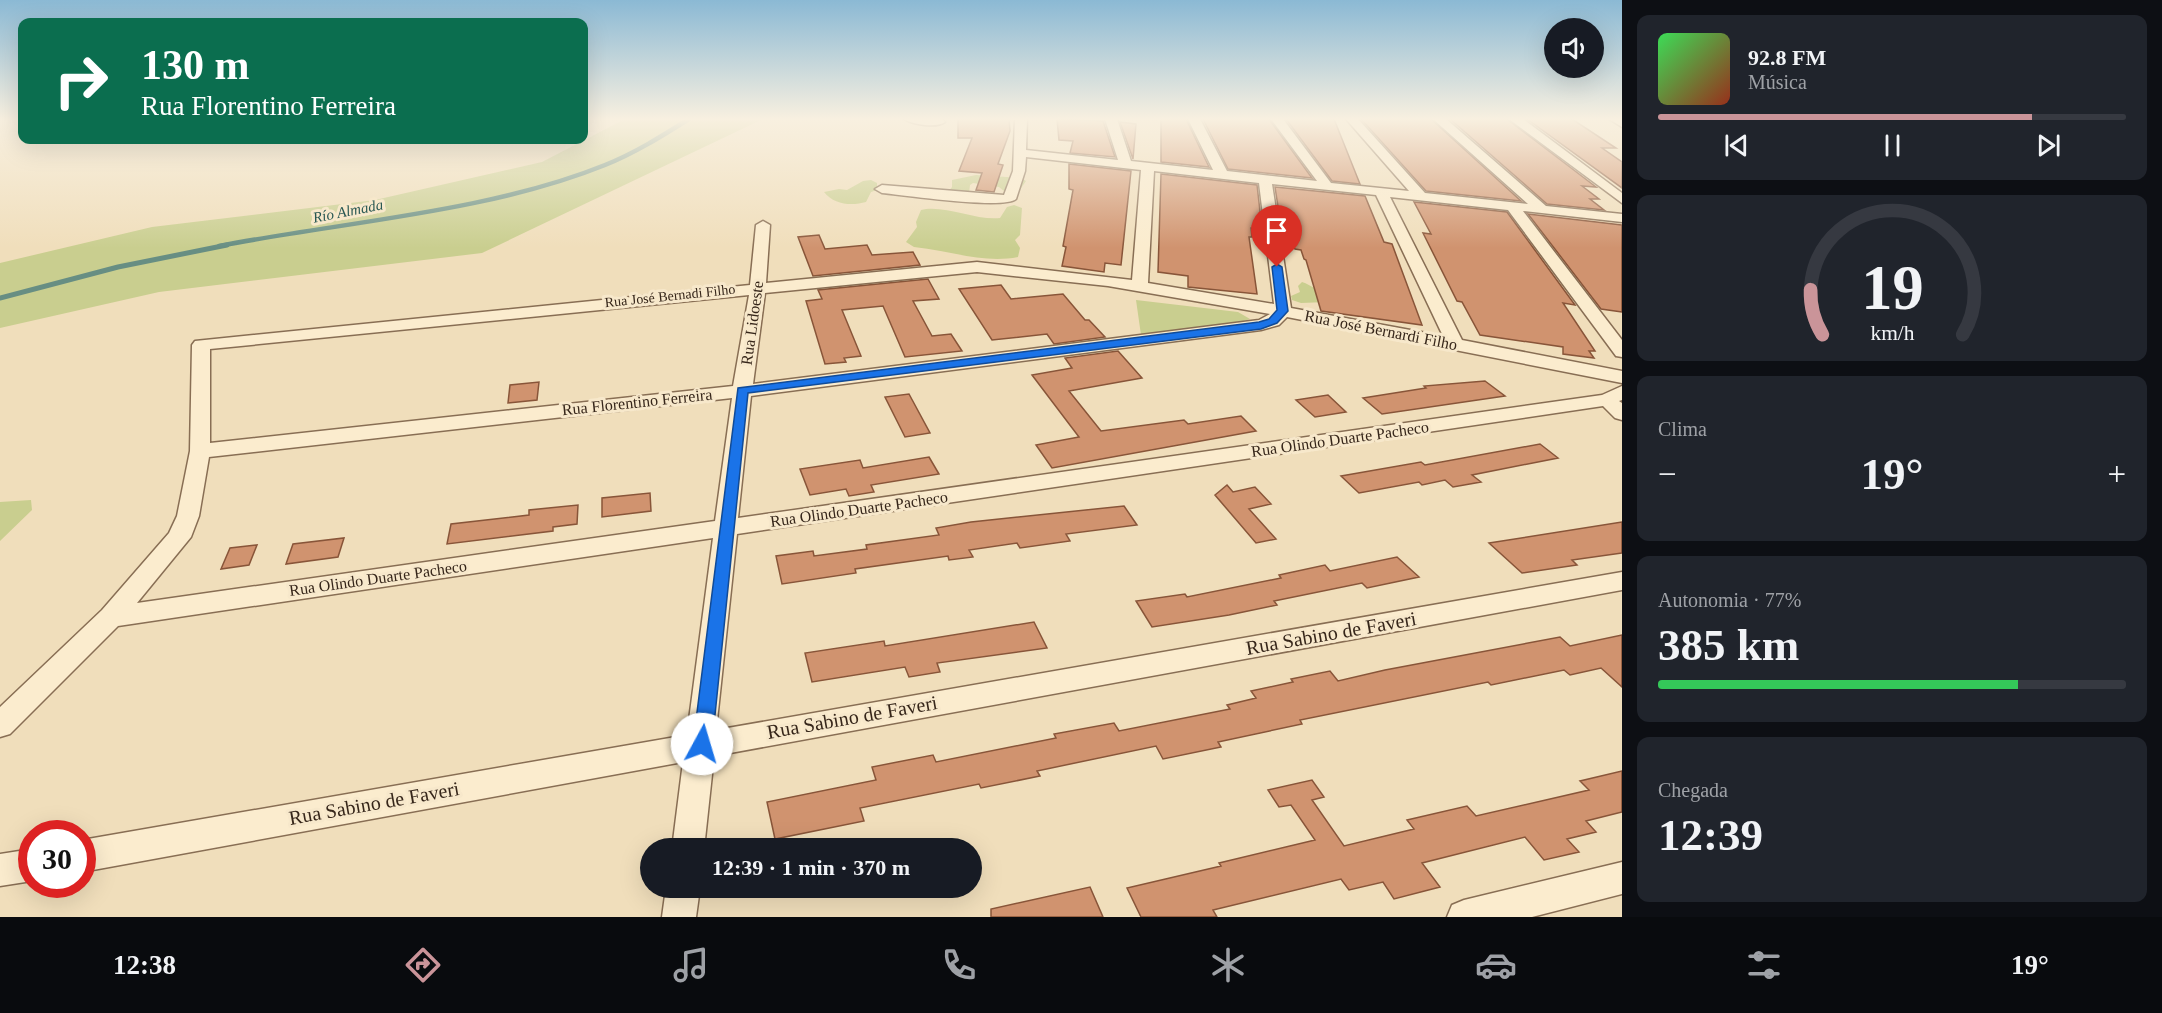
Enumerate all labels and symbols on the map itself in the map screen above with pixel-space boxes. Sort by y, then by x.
water label: Río Almada [311,196,384,226]
pin [1251,205,1302,267]
street label: Rua Lidoeste [738,280,766,366]
street label: Rua José Bernadi Filho [604,282,736,310]
street label: Rua José Bernardi Filho [1303,307,1459,353]
street label: Rua Florentino Ferreira [561,386,713,418]
street label: Rua Olindo Duarte Pacheco [1250,418,1430,460]
street label: Rua Olindo Duarte Pacheco [769,488,949,530]
street label: Rua Olindo Duarte Pacheco [288,557,468,599]
street label: Rua Sabino de Faveri [1244,607,1418,659]
street label: Rua Sabino de Faveri [765,691,939,743]
position arrow [670,712,734,776]
street label: Rua Sabino de Faveri [287,777,461,829]
speed limit sign: 30 [18,820,96,898]

